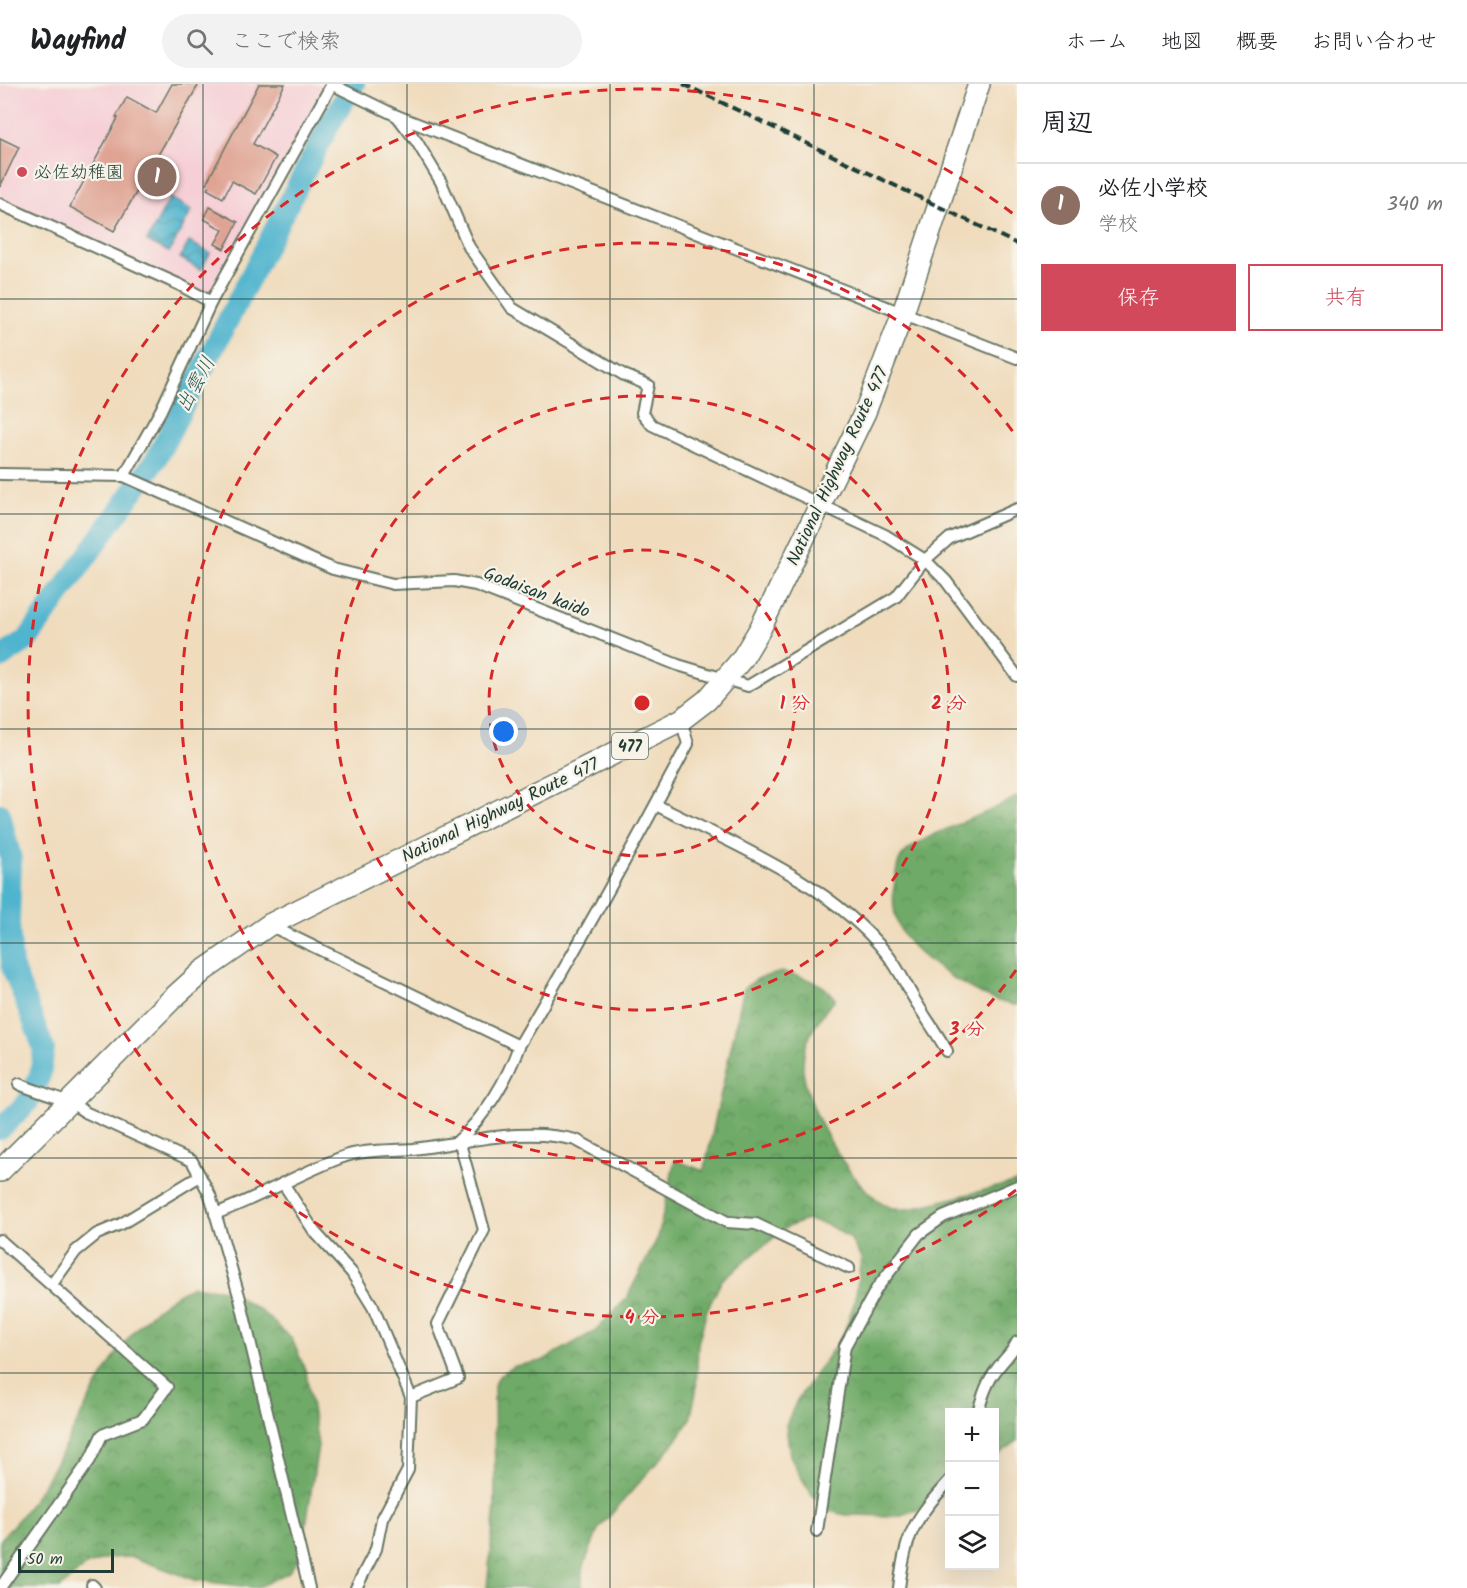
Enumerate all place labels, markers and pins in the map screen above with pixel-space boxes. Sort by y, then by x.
pin: 1 [138,154,176,200]
place label: 必佐幼稚園 [34,159,124,188]
marker: 必佐幼稚園 [15,165,29,179]
centre of rings [632,693,652,713]

